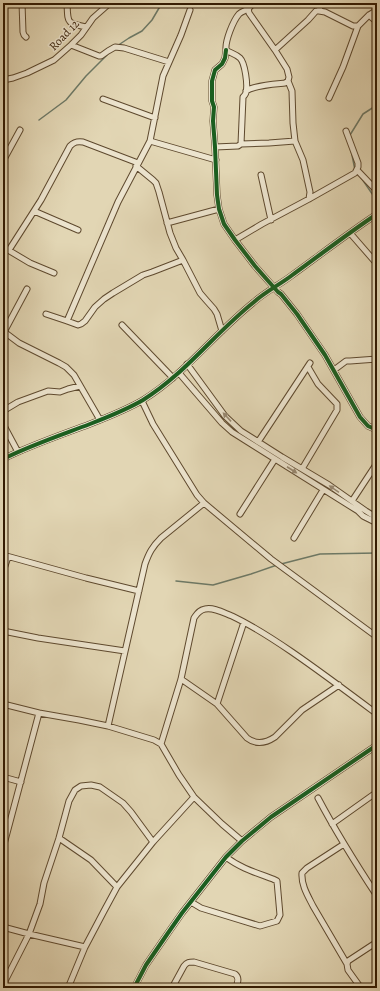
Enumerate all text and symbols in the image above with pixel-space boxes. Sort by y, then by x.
street label: Road 12 [45,16,83,54]
one-way arrow [222,412,231,422]
one-way arrow [287,466,297,474]
one-way arrow [329,485,339,493]

